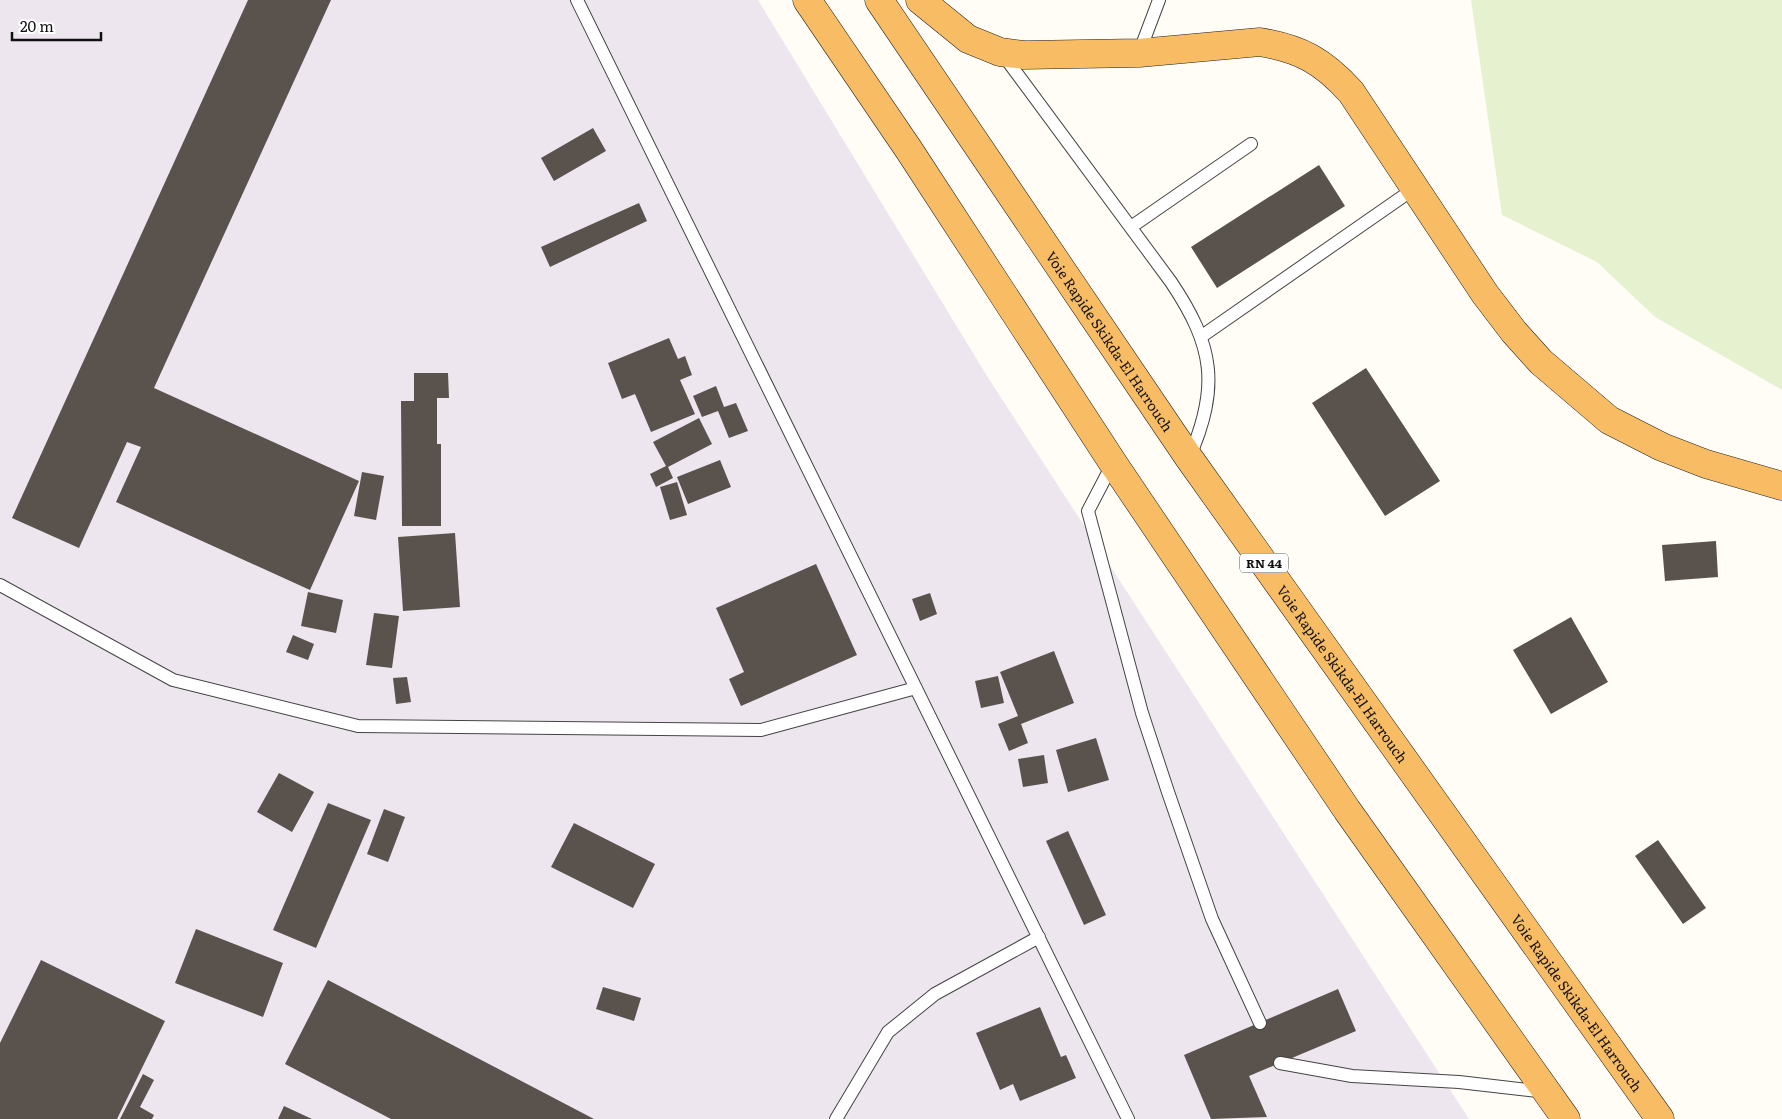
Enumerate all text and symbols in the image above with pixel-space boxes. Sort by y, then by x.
scale bar [12,10,101,42]
text: 20 m [20,14,54,37]
street label: Voie Rapide Skikda-El Harrouch [1042,247,1178,435]
road number: RN 44 [1240,554,1288,572]
street label: Voie Rapide Skikda-El Harrouch [1273,581,1413,767]
street label: Voie Rapide Skikda-El Harrouch [1507,910,1647,1096]

